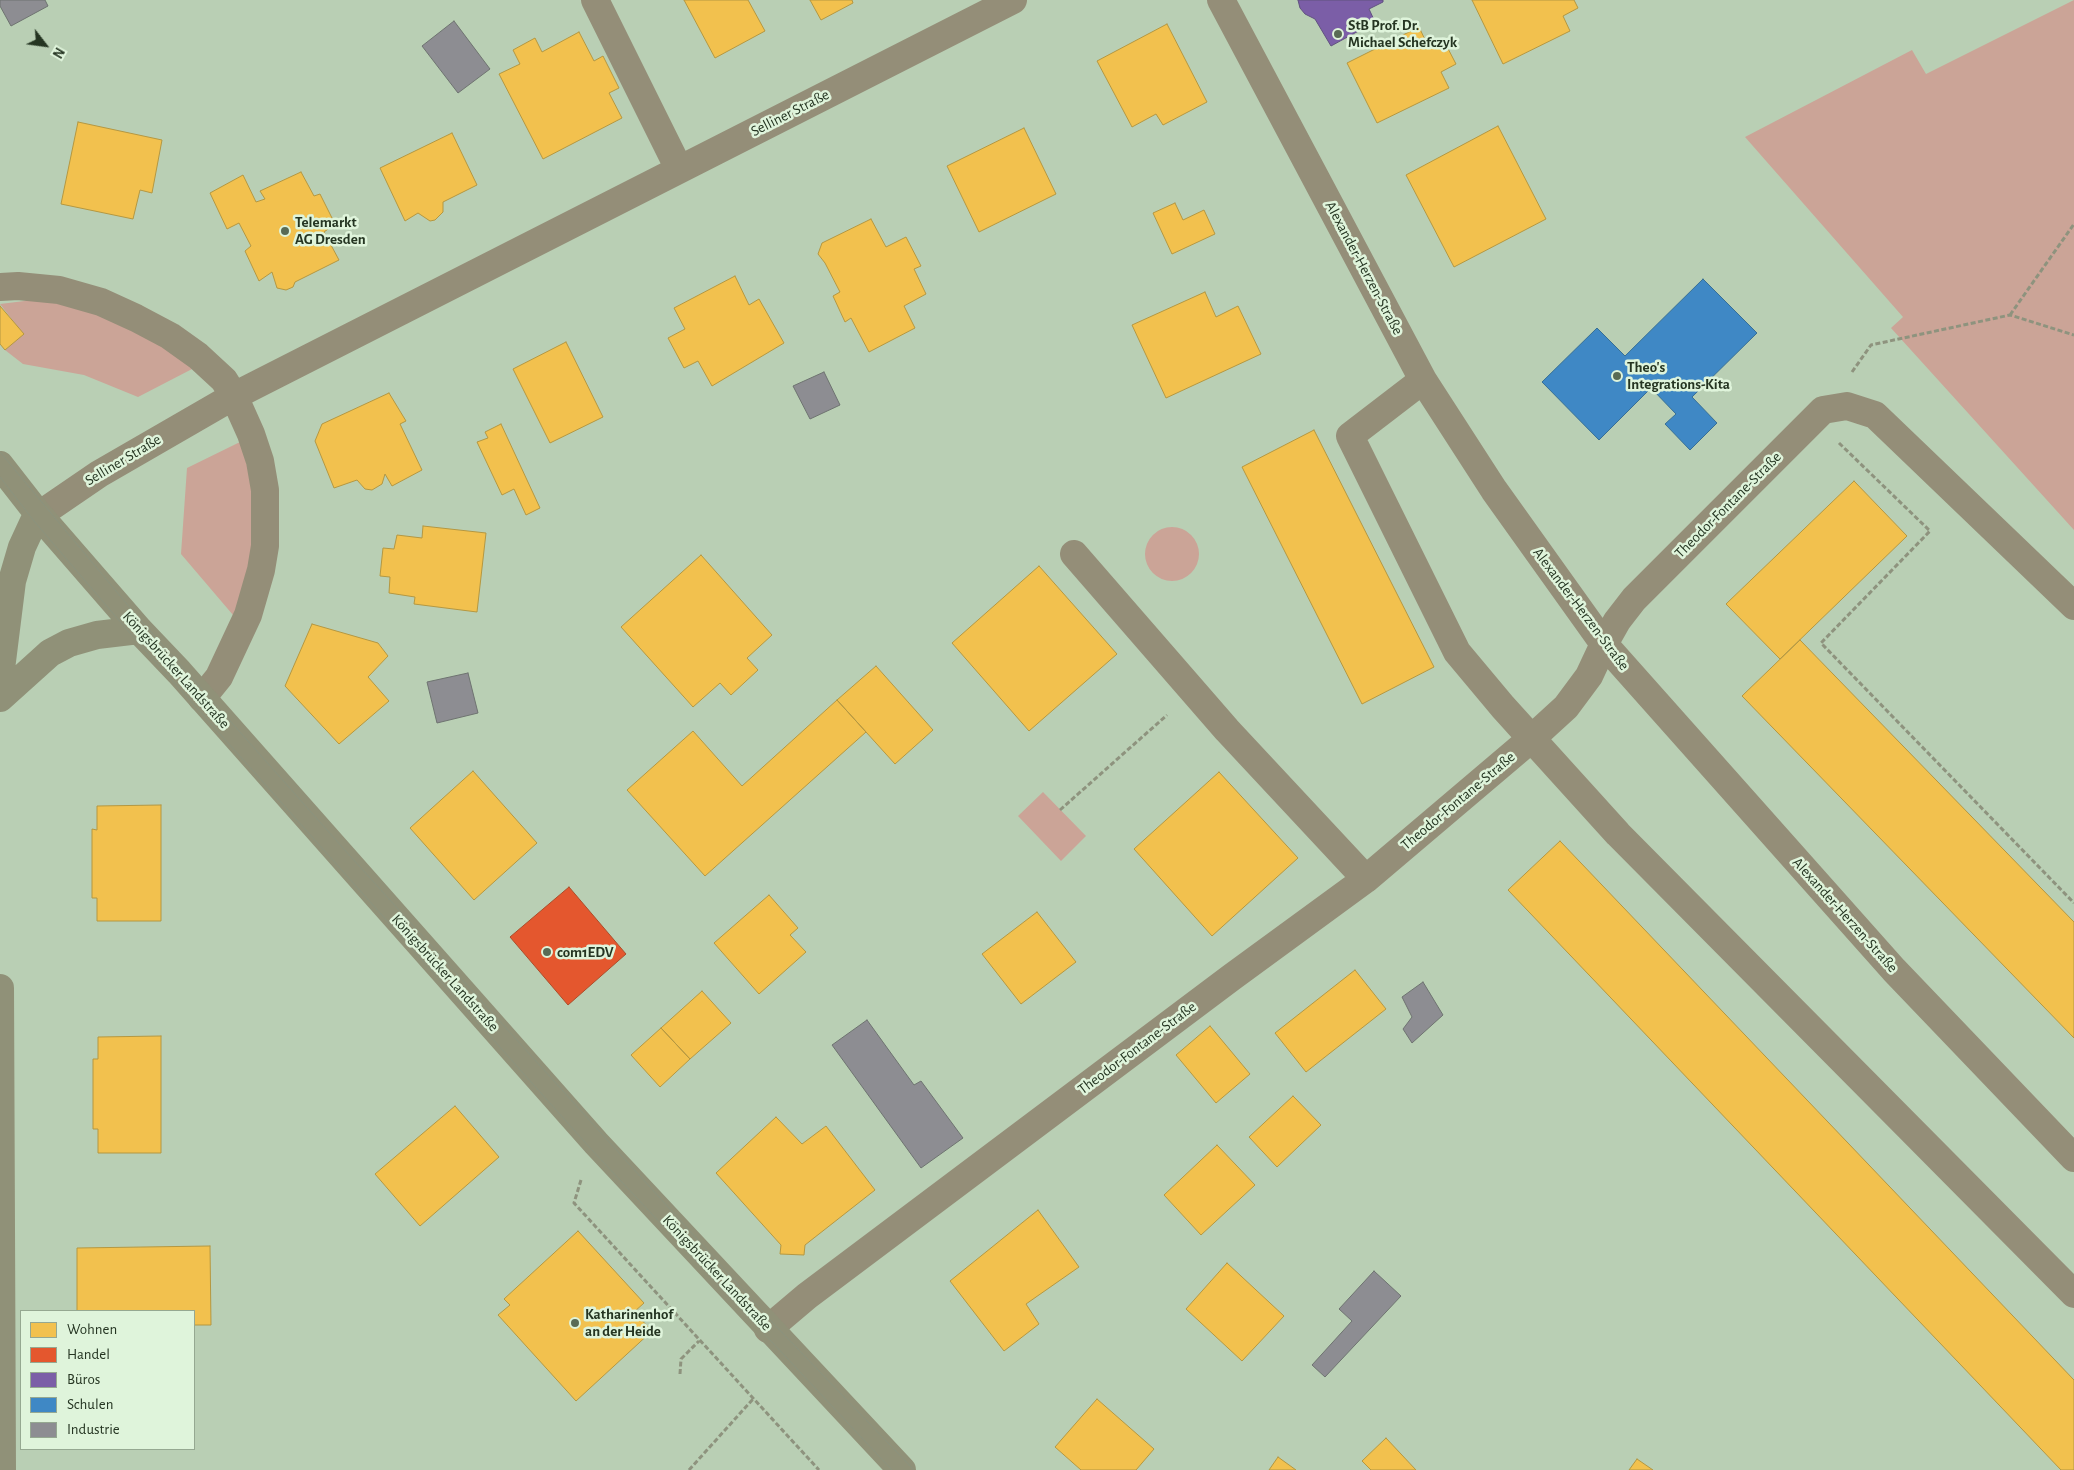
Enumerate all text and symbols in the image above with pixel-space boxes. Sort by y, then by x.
place label: StB Prof. Dr. Michael Schefczyk [1348,16,1457,51]
north arrow [20,20,70,70]
marker: StB Prof. Dr. Michael Schefczyk [1332,28,1344,40]
text: N [49,45,66,60]
street label: Selliner Straße [748,86,832,140]
street label: Alexander-Herzen-Straße [1321,198,1407,338]
place label: Telemarkt AG Dresden [295,213,366,248]
marker: Telemarkt AG Dresden [279,225,291,237]
place label: Theo's Integrations-Kita [1627,358,1730,393]
marker: Theo's Integrations-Kita [1611,370,1623,382]
street label: Selliner Straße [82,430,164,490]
street label: Theodor-Fontane-Straße [1671,448,1785,562]
street label: Alexander-Herzen-Straße [1529,544,1633,674]
street label: Königsbrücker Landstraße [119,608,233,732]
street label: Theodor-Fontane-Straße [1397,748,1519,854]
street label: Alexander-Herzen-Straße [1789,854,1901,976]
street label: Königsbrücker Landstraße [388,911,502,1035]
place label: com1EDV [557,943,614,961]
marker: com1EDV [541,946,553,958]
street label: Theodor-Fontane-Straße [1074,998,1200,1098]
street label: Königsbrücker Landstraße [659,1211,775,1335]
place label: Katharinenhof an der Heide [585,1305,673,1340]
legend [20,1310,195,1450]
marker: Katharinenhof an der Heide [569,1317,581,1329]
text: Wohnen [67,1322,117,1337]
text: Handel [67,1347,110,1362]
text: Büros [67,1372,100,1387]
text: Schulen [67,1397,113,1412]
text: Industrie [67,1422,120,1437]

